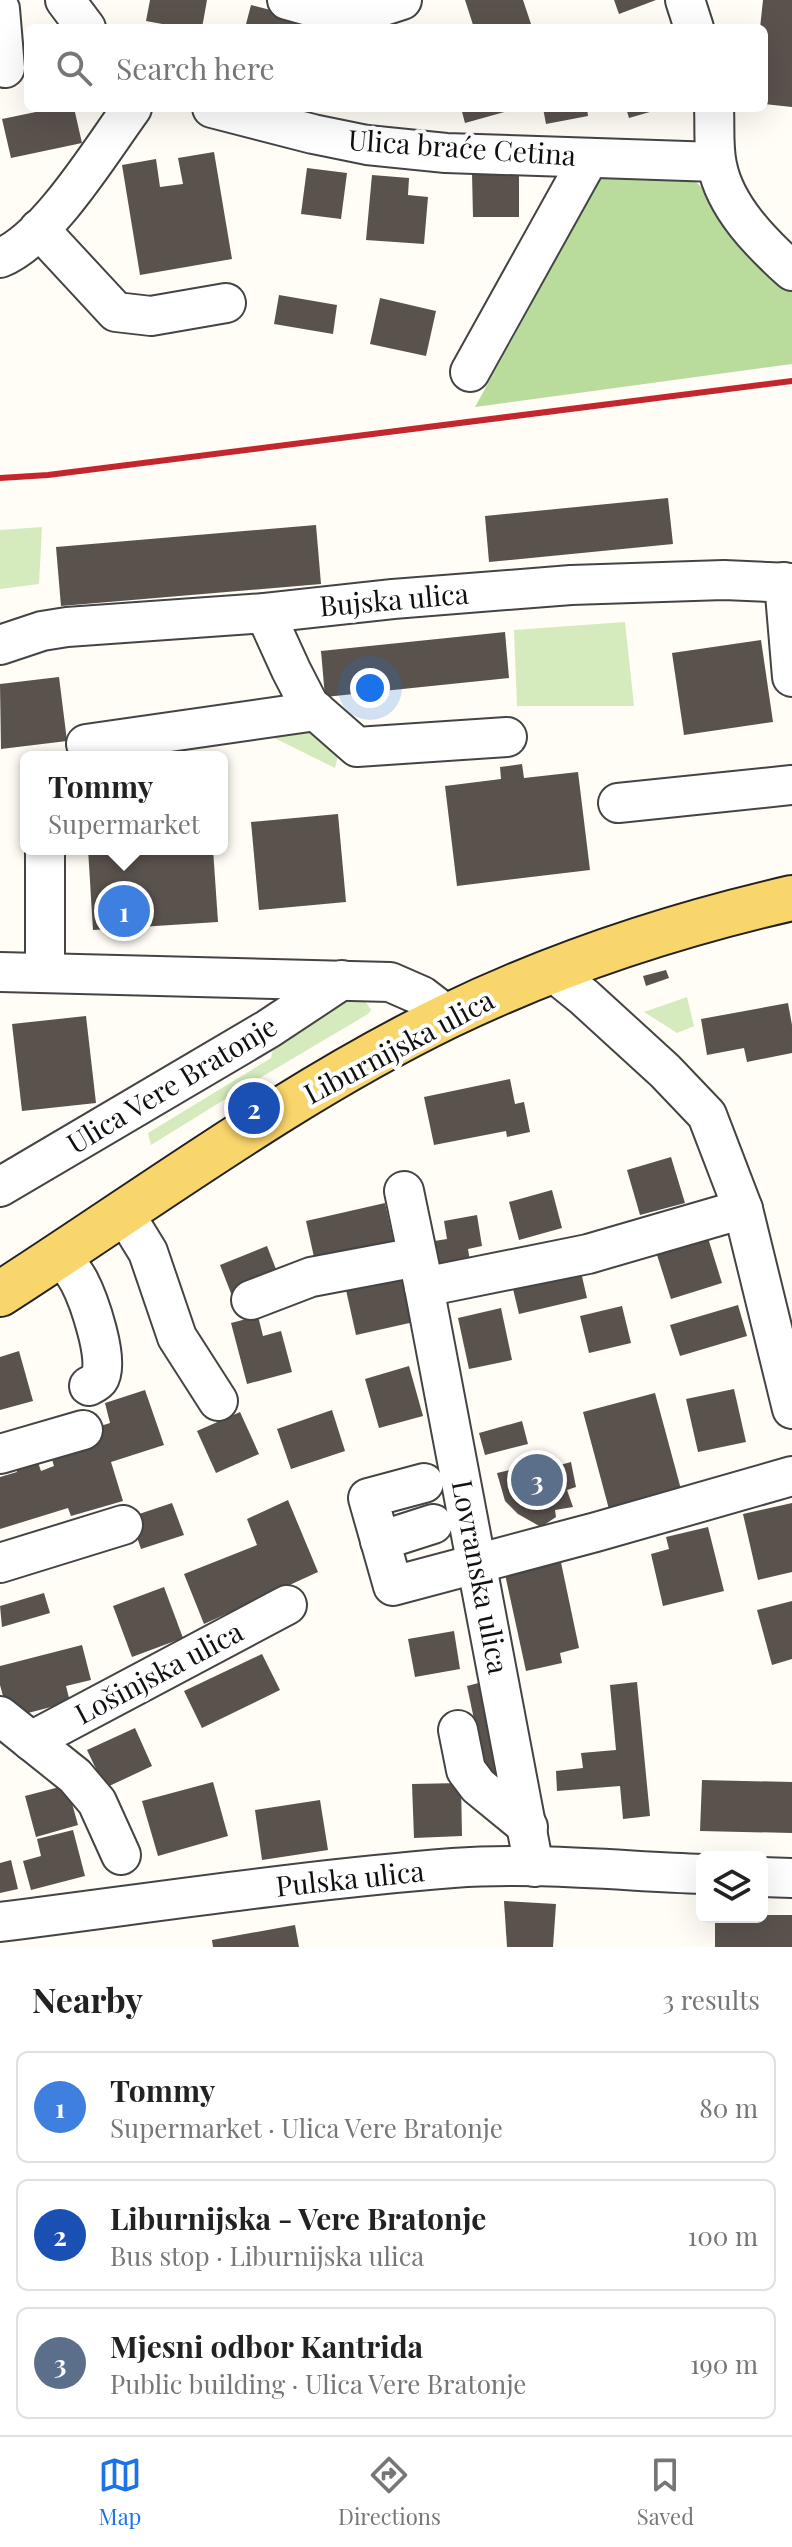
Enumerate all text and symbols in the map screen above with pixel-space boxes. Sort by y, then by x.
search box [24,24,768,112]
icon: search [52,46,96,90]
text: Search here [116,48,275,88]
street label: Ulica braće Cetina [347,120,577,173]
street label: Bujska ulica [318,574,470,623]
your location [350,668,390,708]
popup [20,751,228,855]
text: Tommy [48,766,153,806]
text: Supermarket [48,806,200,841]
pin: 1 [98,881,150,941]
street label: Liburnijska ulica [297,980,500,1111]
street label: Ulica Vere Bratonje [59,1006,283,1161]
pin: 2 [228,1078,280,1138]
pin: 3 [511,1450,563,1510]
street label: Lovranska ulica [445,1477,518,1677]
street label: Lošinjska ulica [68,1612,249,1731]
street label: Pulska ulica [274,1851,426,1904]
map controls [696,1851,768,1923]
button: layers [696,1851,768,1923]
text: Nearby [32,1976,143,2022]
text: 3 results [663,1982,760,2017]
text: Tommy [110,2070,215,2110]
text: 1 [55,2090,65,2125]
text: 80 m [699,2090,758,2125]
text: Supermarket · Ulica Vere Bratonje [110,2110,503,2145]
text: Liburnijska - Vere Bratonje [110,2198,486,2238]
text: 2 [53,2218,67,2253]
text: 100 m [688,2218,758,2253]
text: Bus stop · Liburnijska ulica [110,2238,424,2273]
text: Mjesni odbor Kantrida [110,2326,423,2366]
text: 3 [54,2346,66,2381]
text: 190 m [690,2346,758,2381]
text: Public building · Ulica Vere Bratonje [110,2366,527,2401]
tab: Map [98,2453,142,2531]
tab: Directions [338,2453,441,2531]
tab: Saved [637,2453,694,2531]

